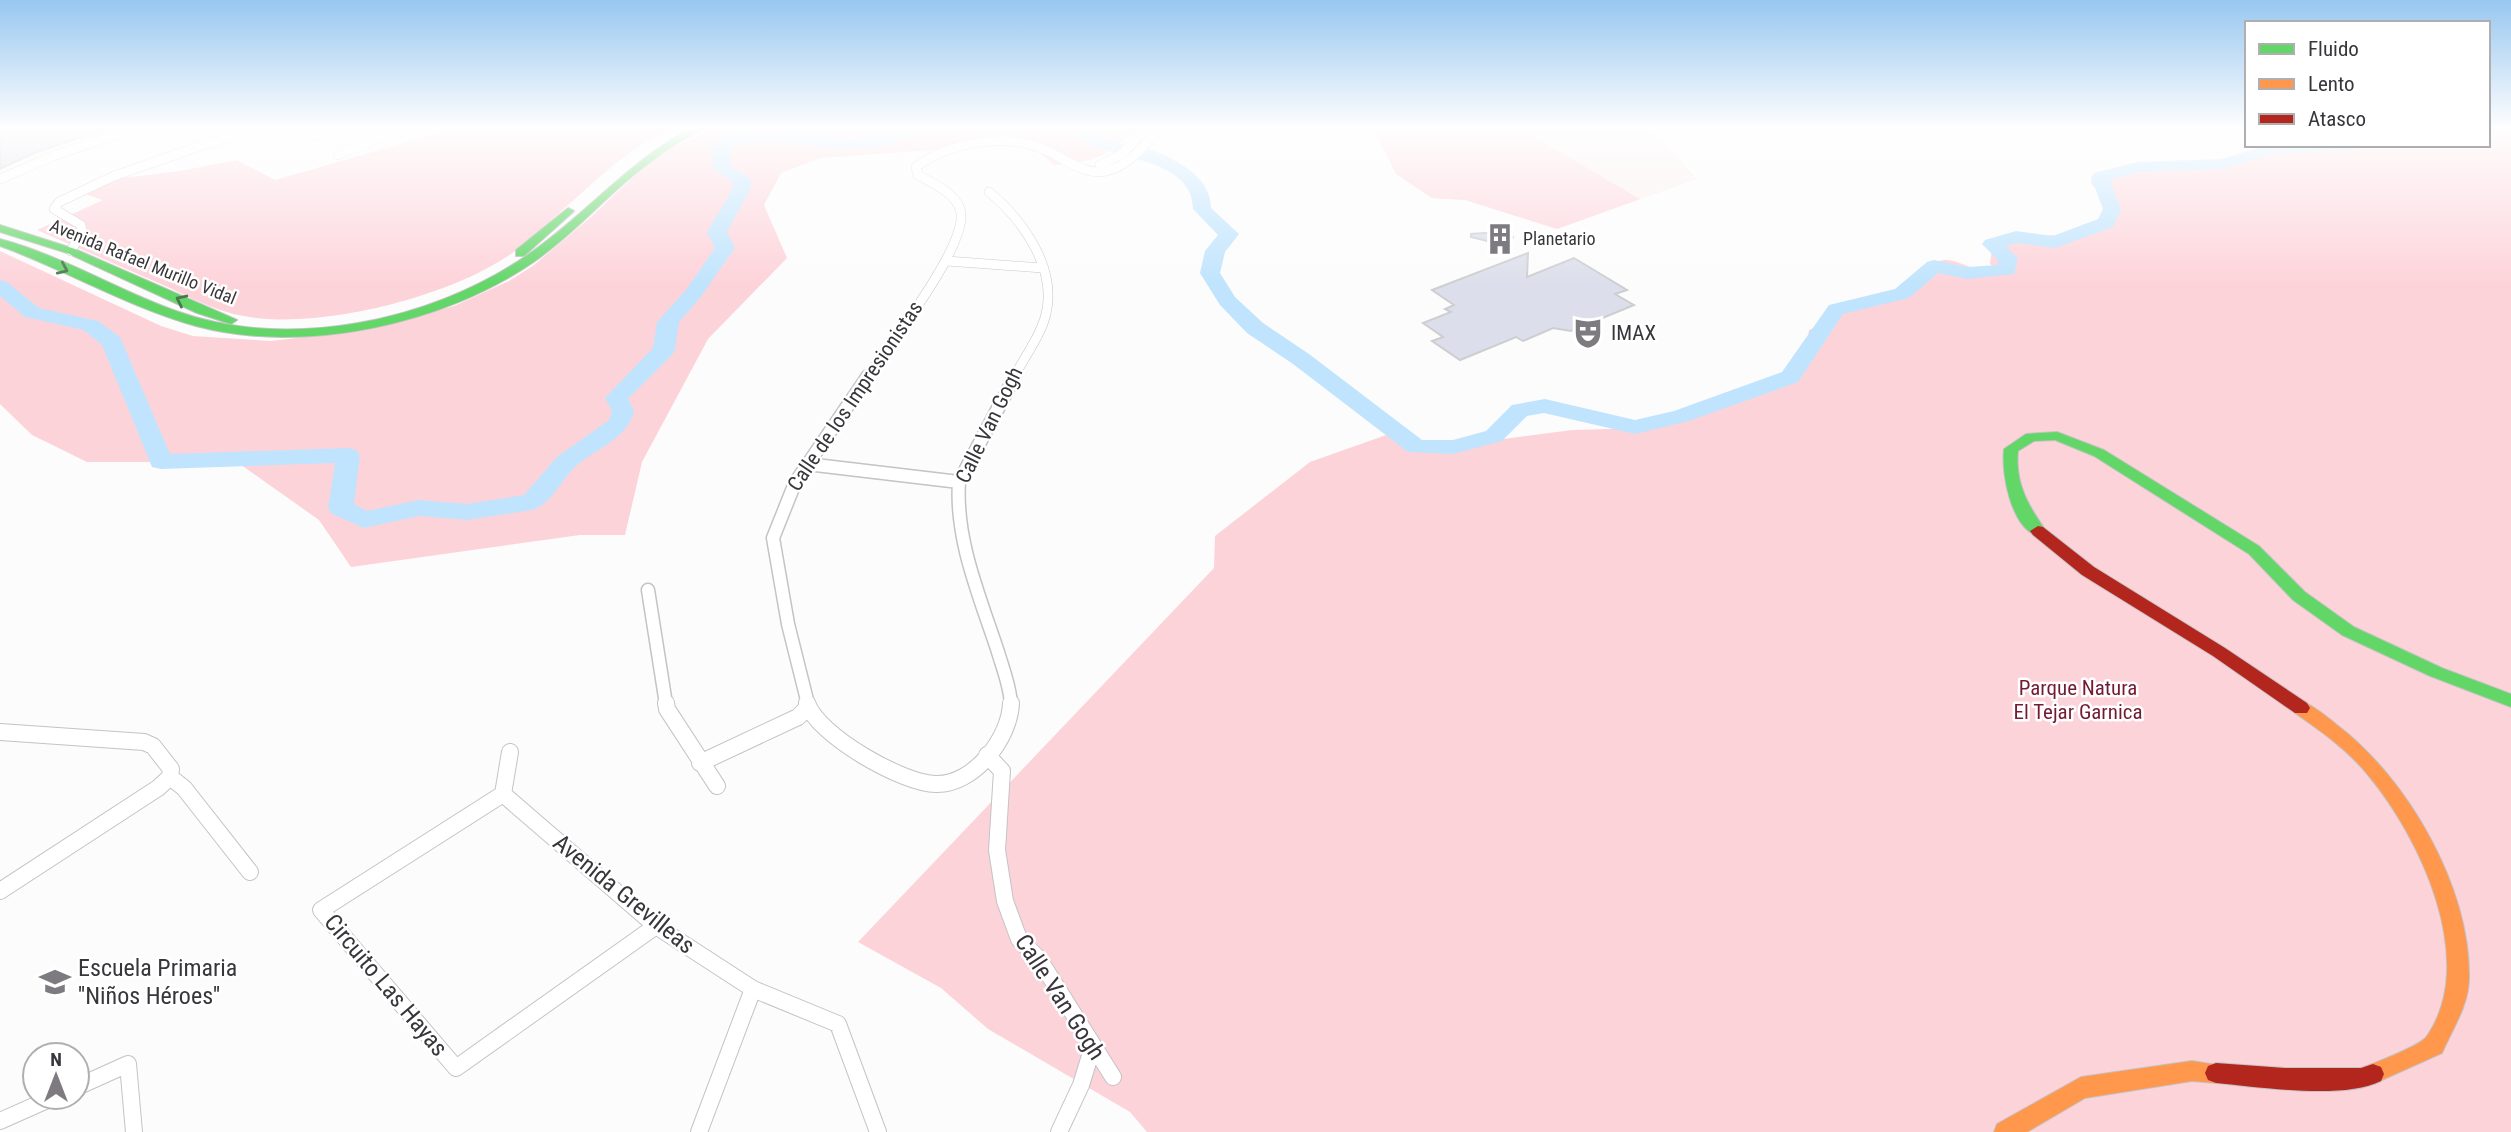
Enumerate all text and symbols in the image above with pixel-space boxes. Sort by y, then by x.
legend [2245,21,2490,147]
text: Fluido [2308,37,2359,61]
text: Lento [2308,72,2355,96]
text: Atasco [2308,107,2366,131]
street label: Avenida Rafael Murillo Vidal [47,215,239,309]
building icon: Planetario [1483,222,1517,256]
place label: Planetario [1523,228,1595,249]
one-way arrow [55,261,68,275]
one-way arrow [175,294,188,308]
street label: Calle de los Impresionistas [782,296,928,496]
theatre icon: IMAX [1571,316,1605,350]
place label: IMAX [1611,321,1656,345]
street label: Calle Van Gogh [951,363,1027,487]
park label: Parque Natura El Tejar Garnica [2013,676,2143,724]
street label: Avenida Grevilleas [548,829,700,959]
street label: Circuito Las Hayas [318,908,454,1062]
street label: Calle Van Gogh [1009,929,1111,1065]
place label: Escuela Primaria ''Niños Héroes'' [78,954,237,1010]
school or university icon: Escuela Primaria ''Niños Héroes'' [38,965,72,999]
north arrow [21,1041,91,1111]
text: N [50,1048,62,1071]

